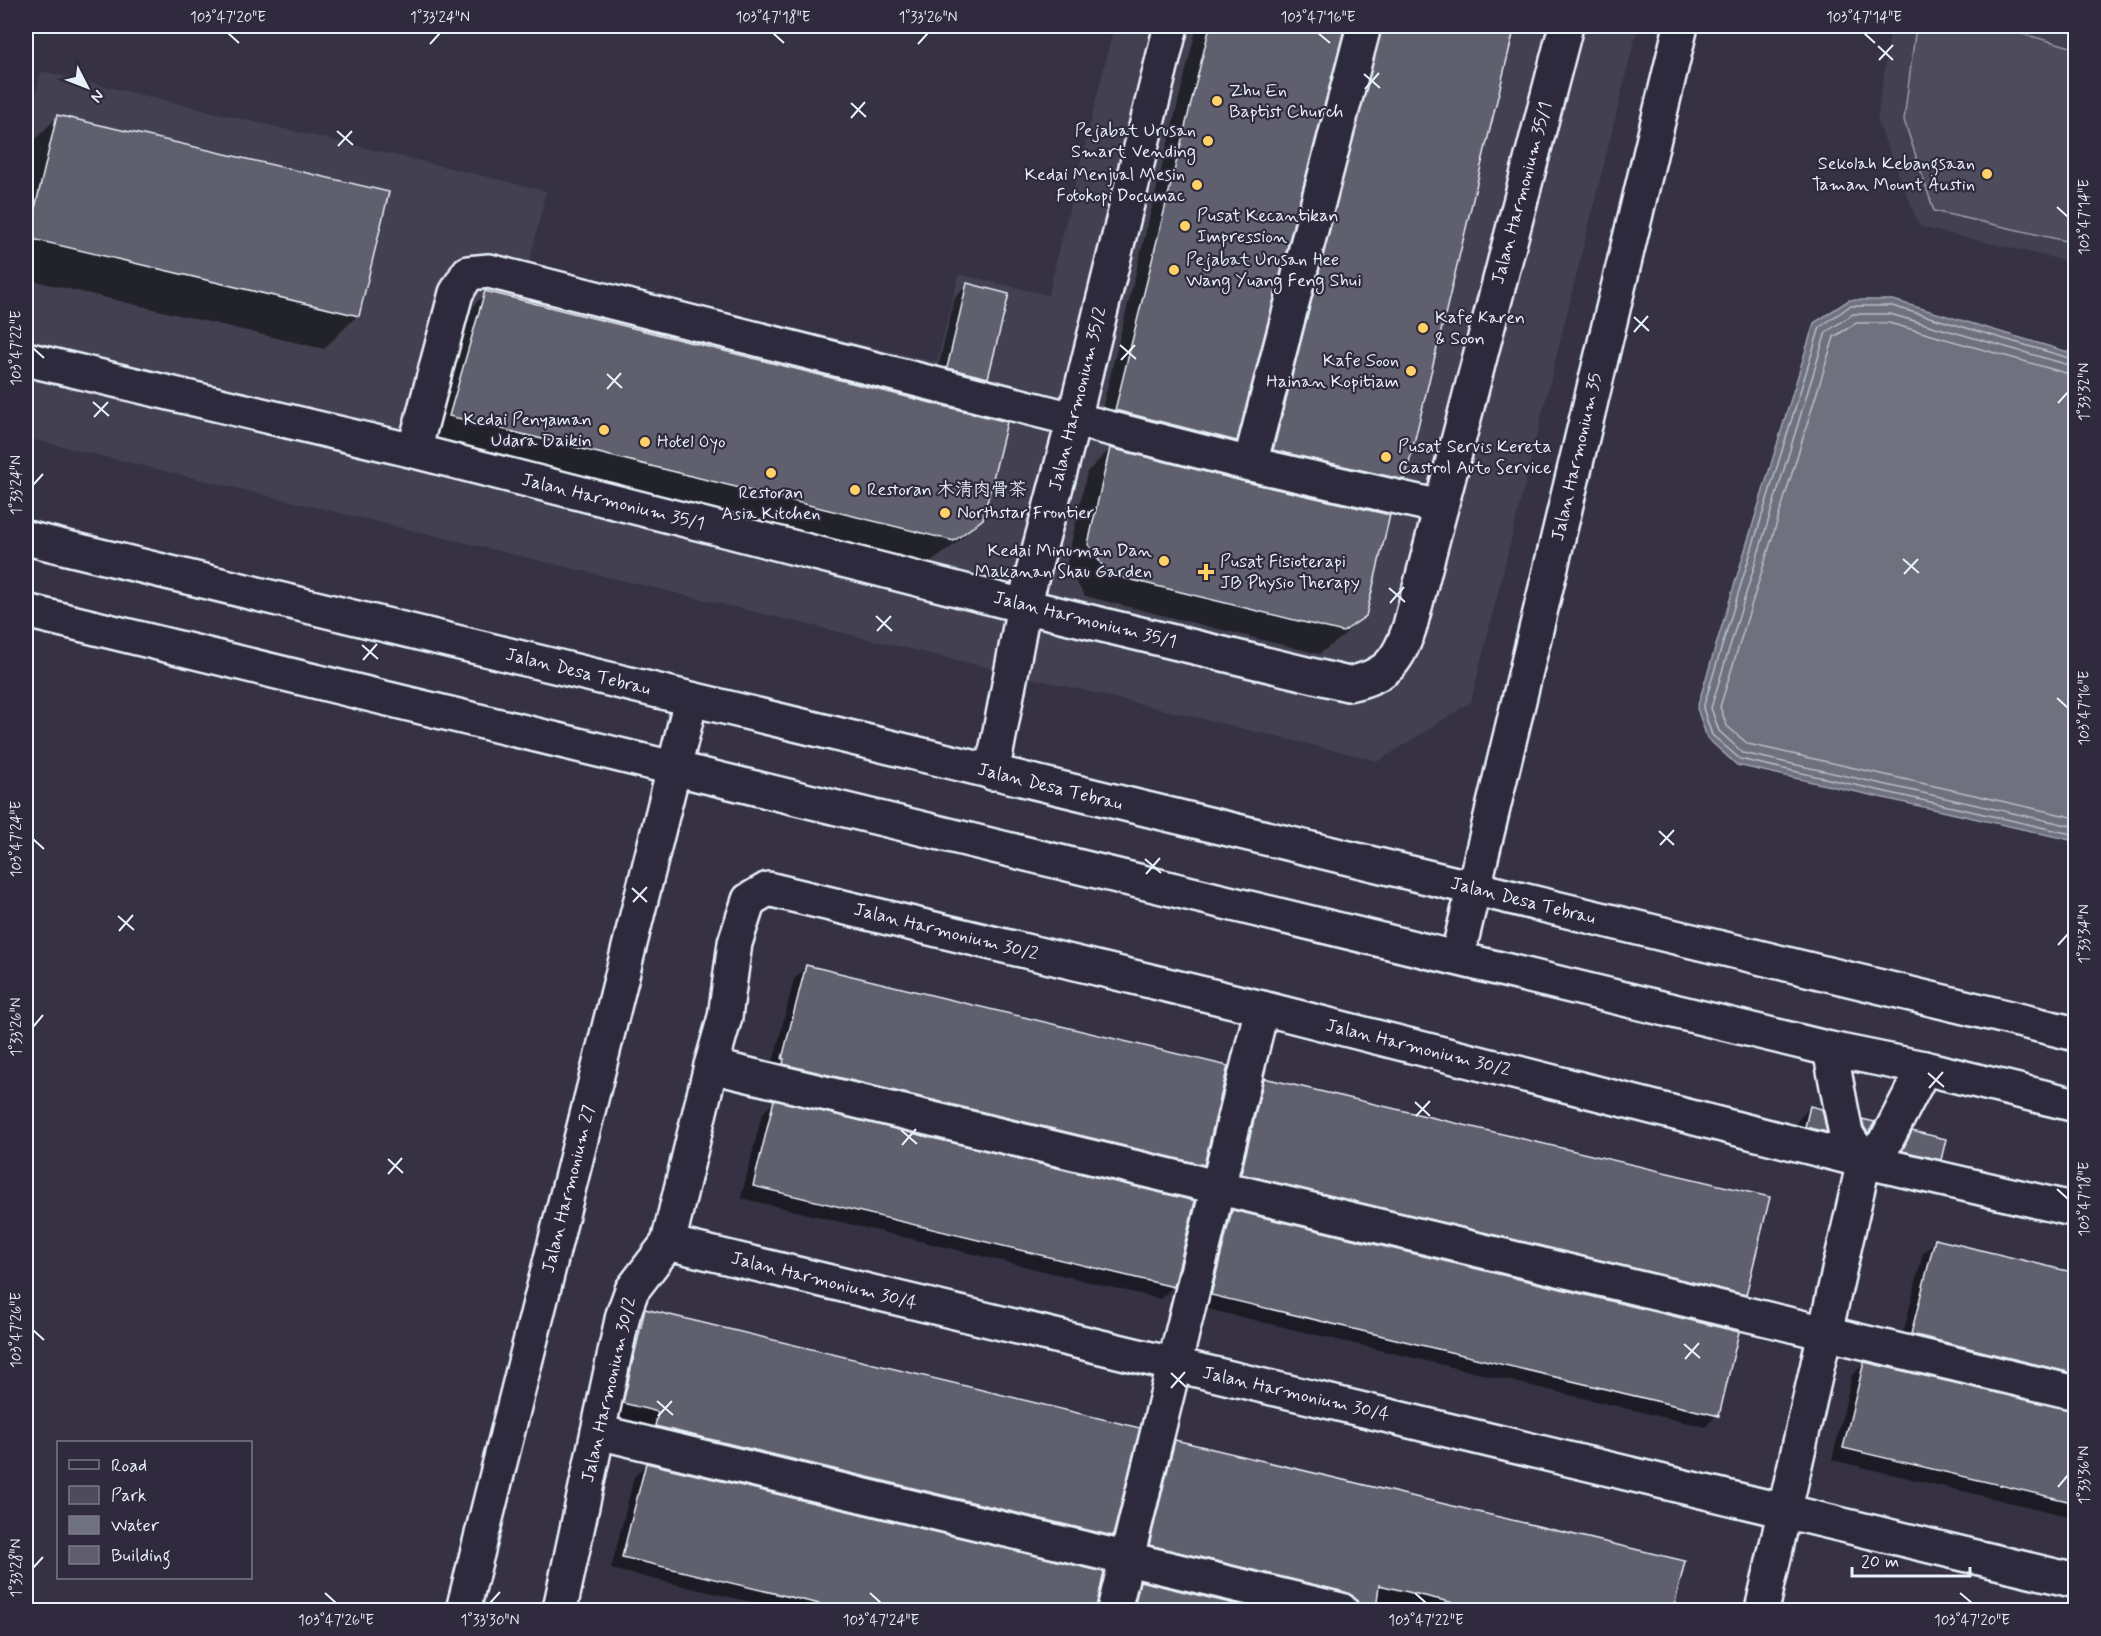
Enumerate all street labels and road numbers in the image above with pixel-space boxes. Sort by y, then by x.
street label: Jalan Harmonium 35/1 [1486,99,1558,287]
street label: Jalan Harmonium 35/2 [1044,304,1112,493]
street label: Jalan Harmonium 35 [1546,371,1608,543]
street label: Jalan Harmonium 35/1 [519,468,707,536]
street label: Jalan Harmonium 35/1 [991,586,1179,654]
street label: Jalan Desa Tebrau [503,642,653,702]
street label: Jalan Desa Tebrau [975,757,1125,817]
street label: Jalan Desa Tebrau [1448,871,1598,931]
street label: Jalan Harmonium 30/2 [851,897,1041,967]
street label: Jalan Harmonium 30/2 [1323,1013,1513,1083]
street label: Jalan Harmonium 27 [537,1103,601,1275]
street label: Jalan Harmonium 30/4 [728,1246,920,1316]
street label: Jalan Harmonium 30/2 [576,1295,642,1485]
street label: Jalan Harmonium 30/4 [1200,1361,1392,1427]

